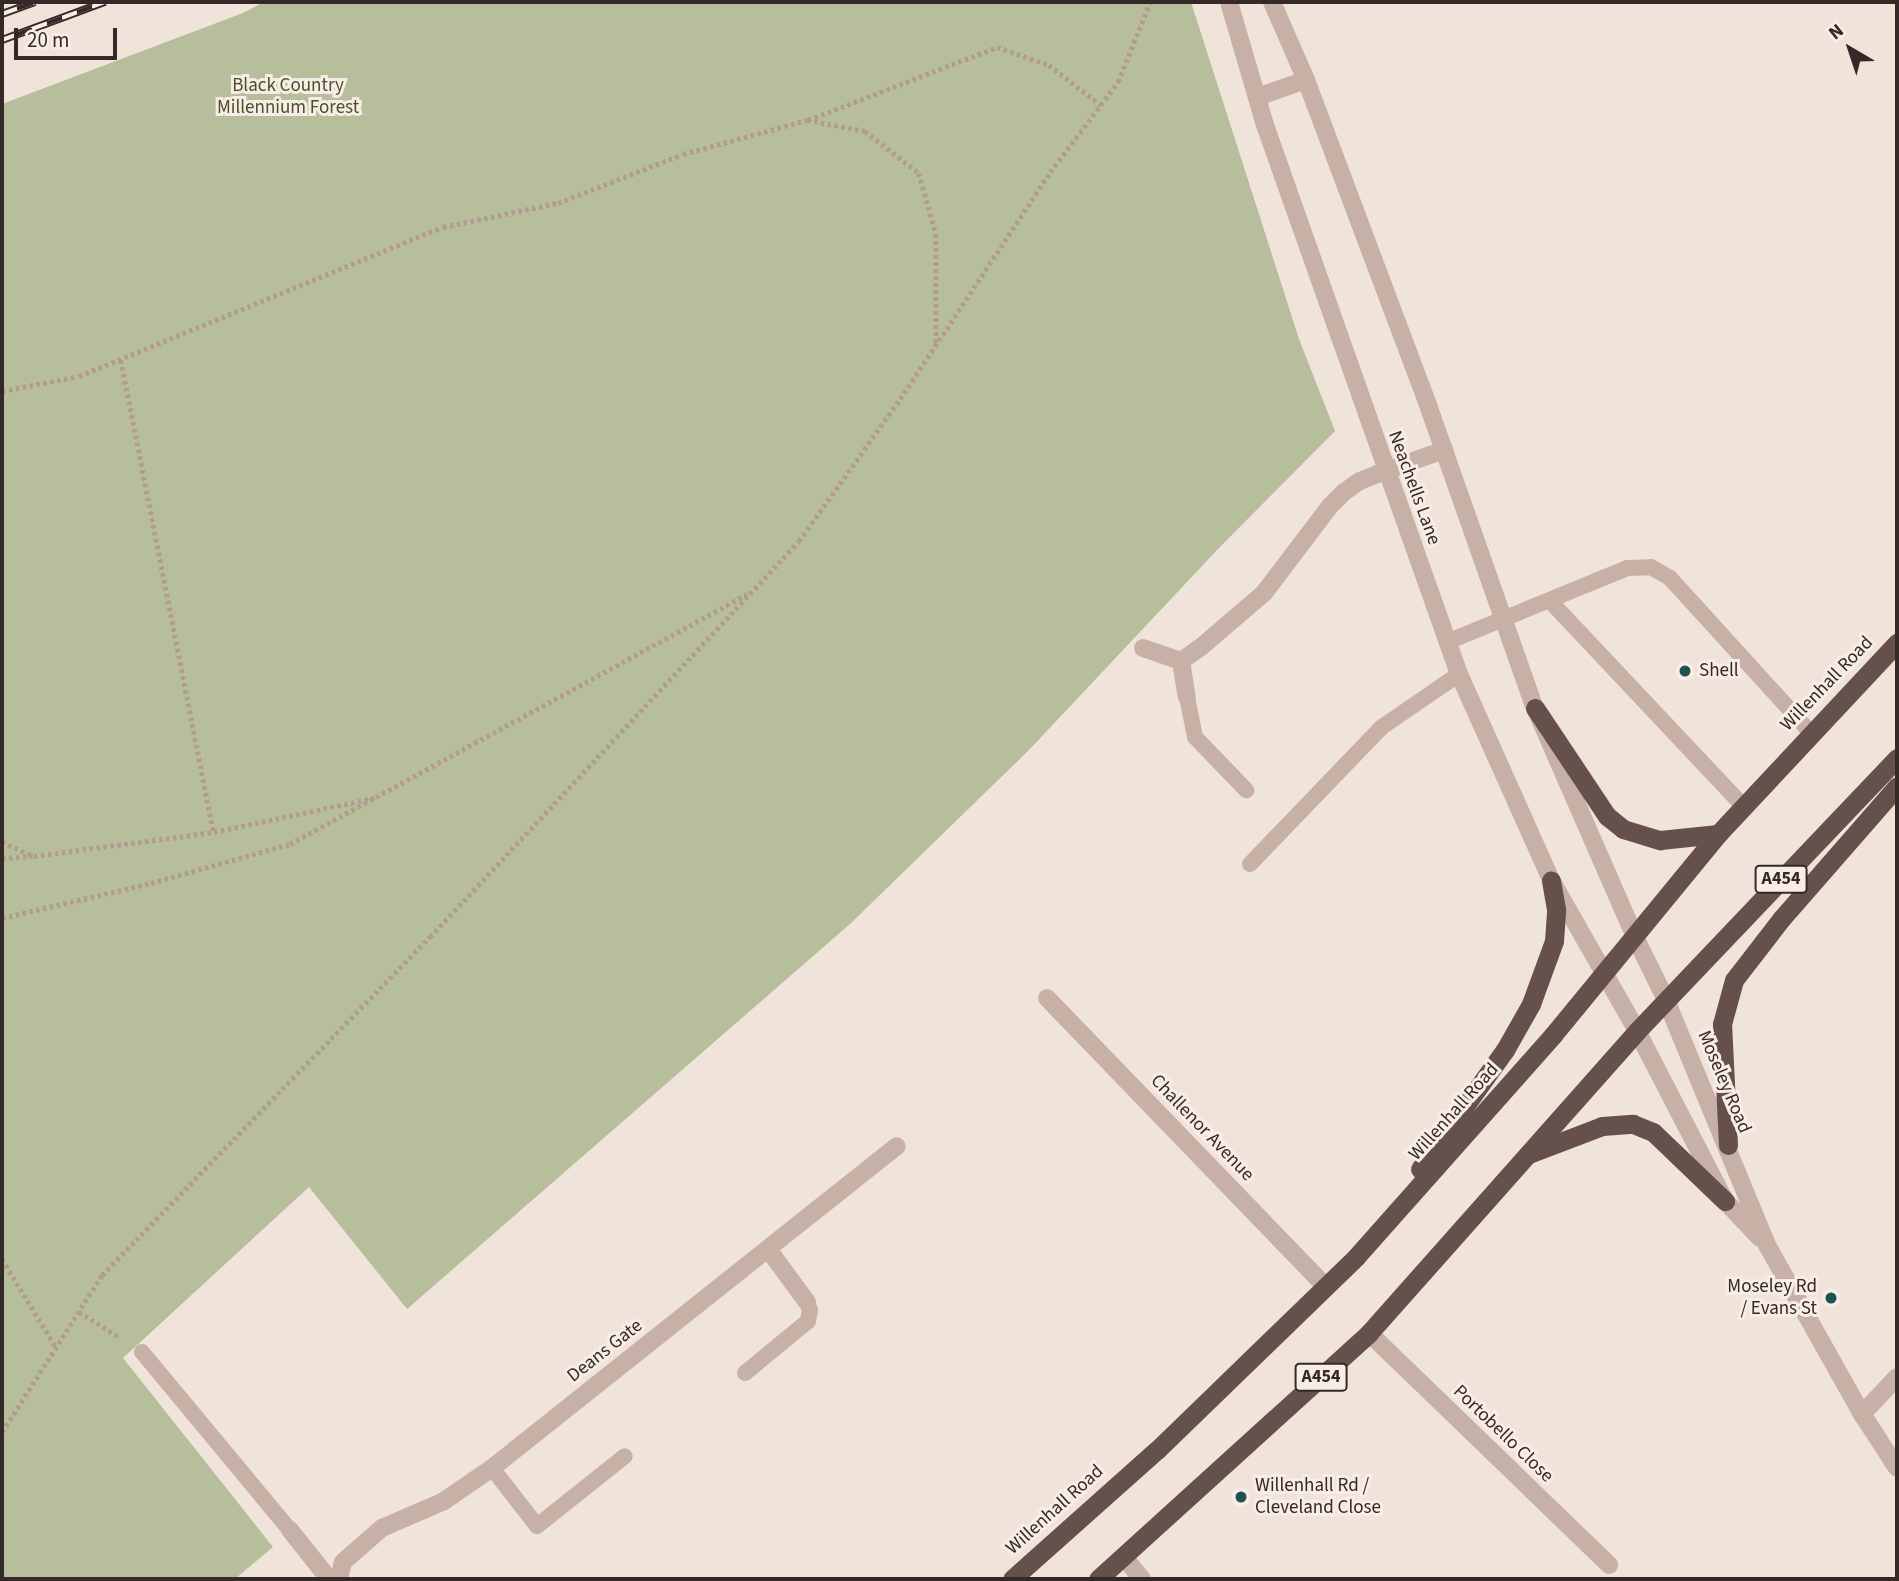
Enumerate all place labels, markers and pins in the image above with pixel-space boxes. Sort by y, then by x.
place label: Shell [1699,660,1739,682]
marker: Shell [1677,663,1693,679]
place label: Moseley Rd / Evans St [1727,1276,1817,1320]
marker: Moseley Rd / Evans St [1823,1290,1839,1306]
place label: Willenhall Rd / Cleveland Close [1255,1475,1381,1519]
marker: Willenhall Rd / Cleveland Close [1233,1489,1249,1505]

